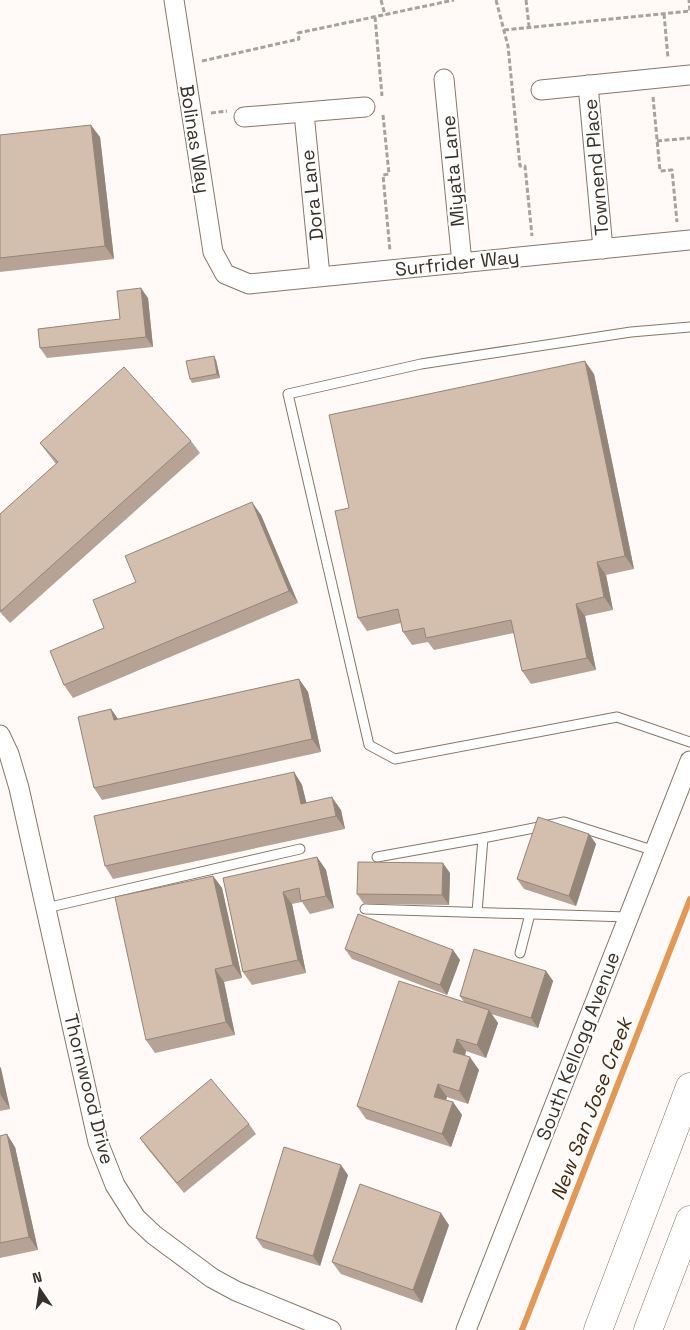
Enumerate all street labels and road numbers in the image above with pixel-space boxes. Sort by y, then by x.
street label: Bolinas Way [174,83,216,195]
street label: Townend Place [578,98,614,236]
street label: Miyata Lane [436,114,470,228]
street label: Dora Lane [295,148,329,242]
street label: Surfrider Way [394,244,520,282]
street label: South Kellogg Avenue [531,948,625,1144]
street label: Thornwood Drive [58,1011,120,1167]

